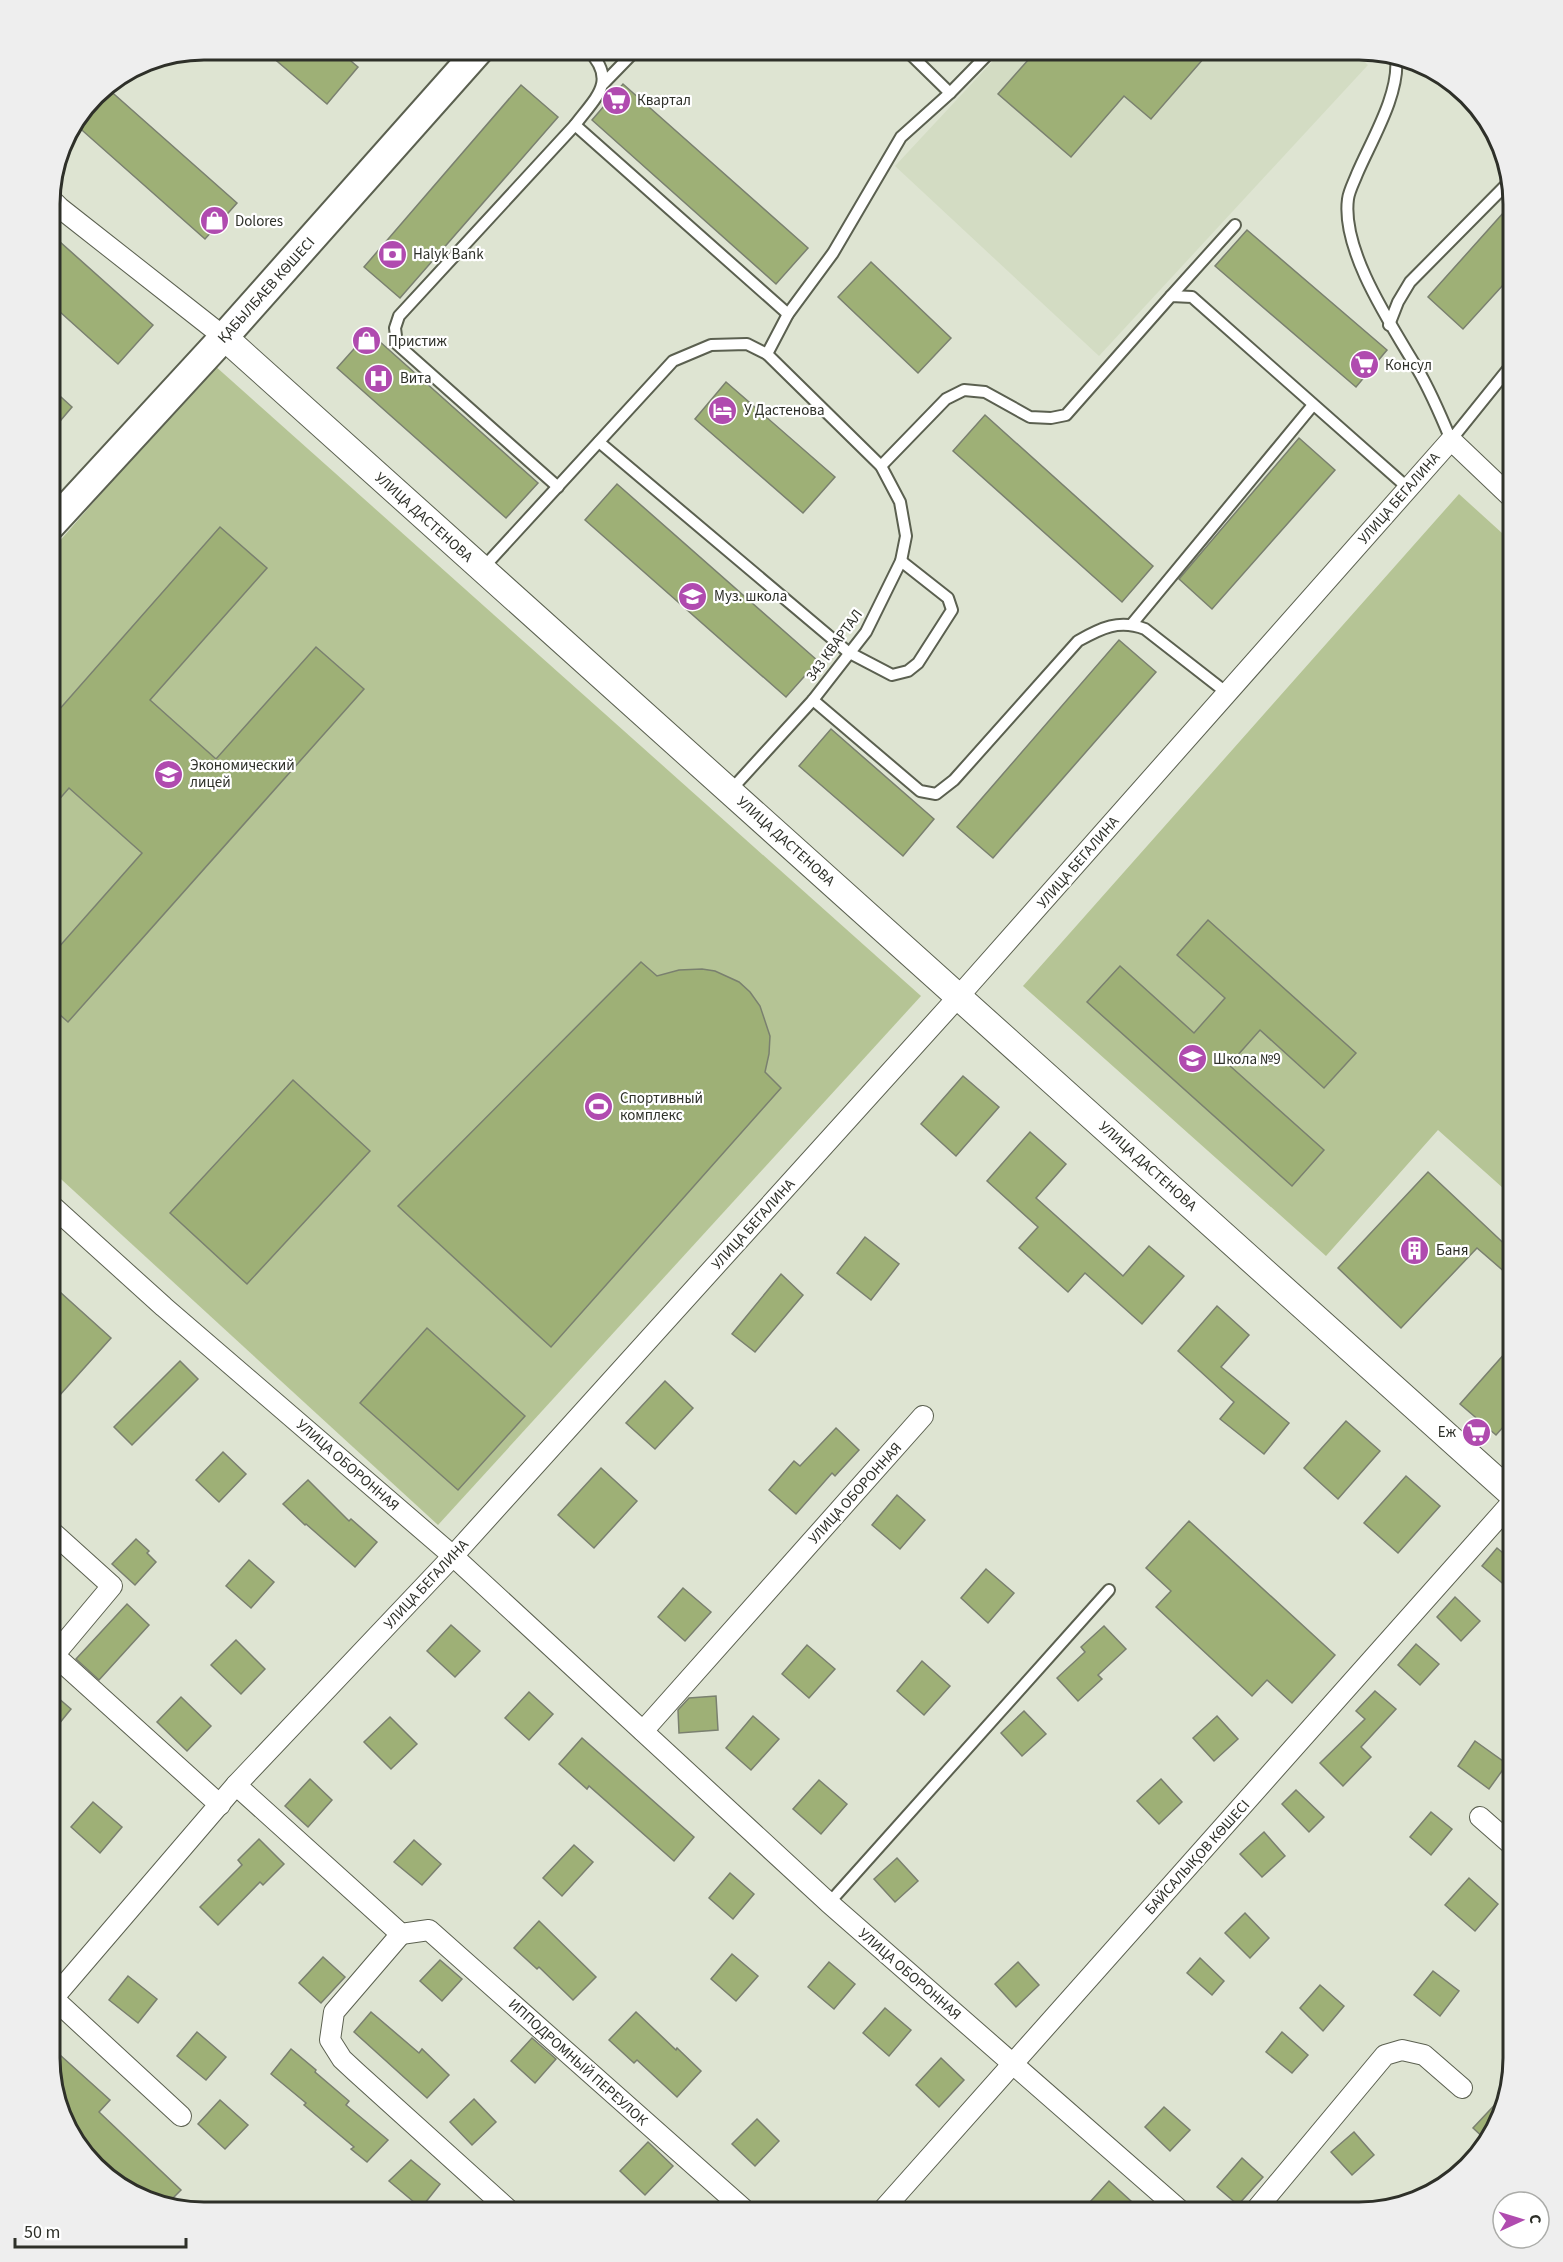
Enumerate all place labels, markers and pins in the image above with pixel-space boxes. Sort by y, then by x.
supermarket icon: Квартал [600,84,632,116]
place label: Квартал [637,90,691,111]
shop icon: Dolores [198,205,230,237]
place label: Dolores [235,211,283,232]
bank icon: Halyk Bank [376,238,408,270]
place label: Halyk Bank [413,244,484,265]
shop icon: Пристиж [351,325,383,357]
place label: Пристиж [388,331,448,352]
supermarket icon: Консул [1348,349,1380,381]
place label: Консул [1385,355,1432,376]
hospital icon: Вита [363,362,395,394]
place label: Вита [400,368,431,389]
hotel icon: У Дастенова [707,394,739,426]
place label: У Дастенова [744,400,825,421]
school or university icon: Муз. школа [677,580,709,612]
place label: Муз. школа [714,586,787,607]
place label: Экономический лицей [190,755,295,793]
school or university icon: Экономический лицей [153,758,185,790]
school or university icon: Школа №9 [1176,1043,1208,1075]
place label: Школа №9 [1213,1049,1281,1070]
place label: Спортивный комплекс [620,1088,703,1126]
sports icon: Спортивный комплекс [583,1091,615,1123]
building icon: Баня [1399,1234,1431,1266]
place label: Баня [1436,1240,1468,1261]
supermarket icon: Еж [1461,1416,1493,1448]
place label: Еж [1438,1422,1457,1443]

